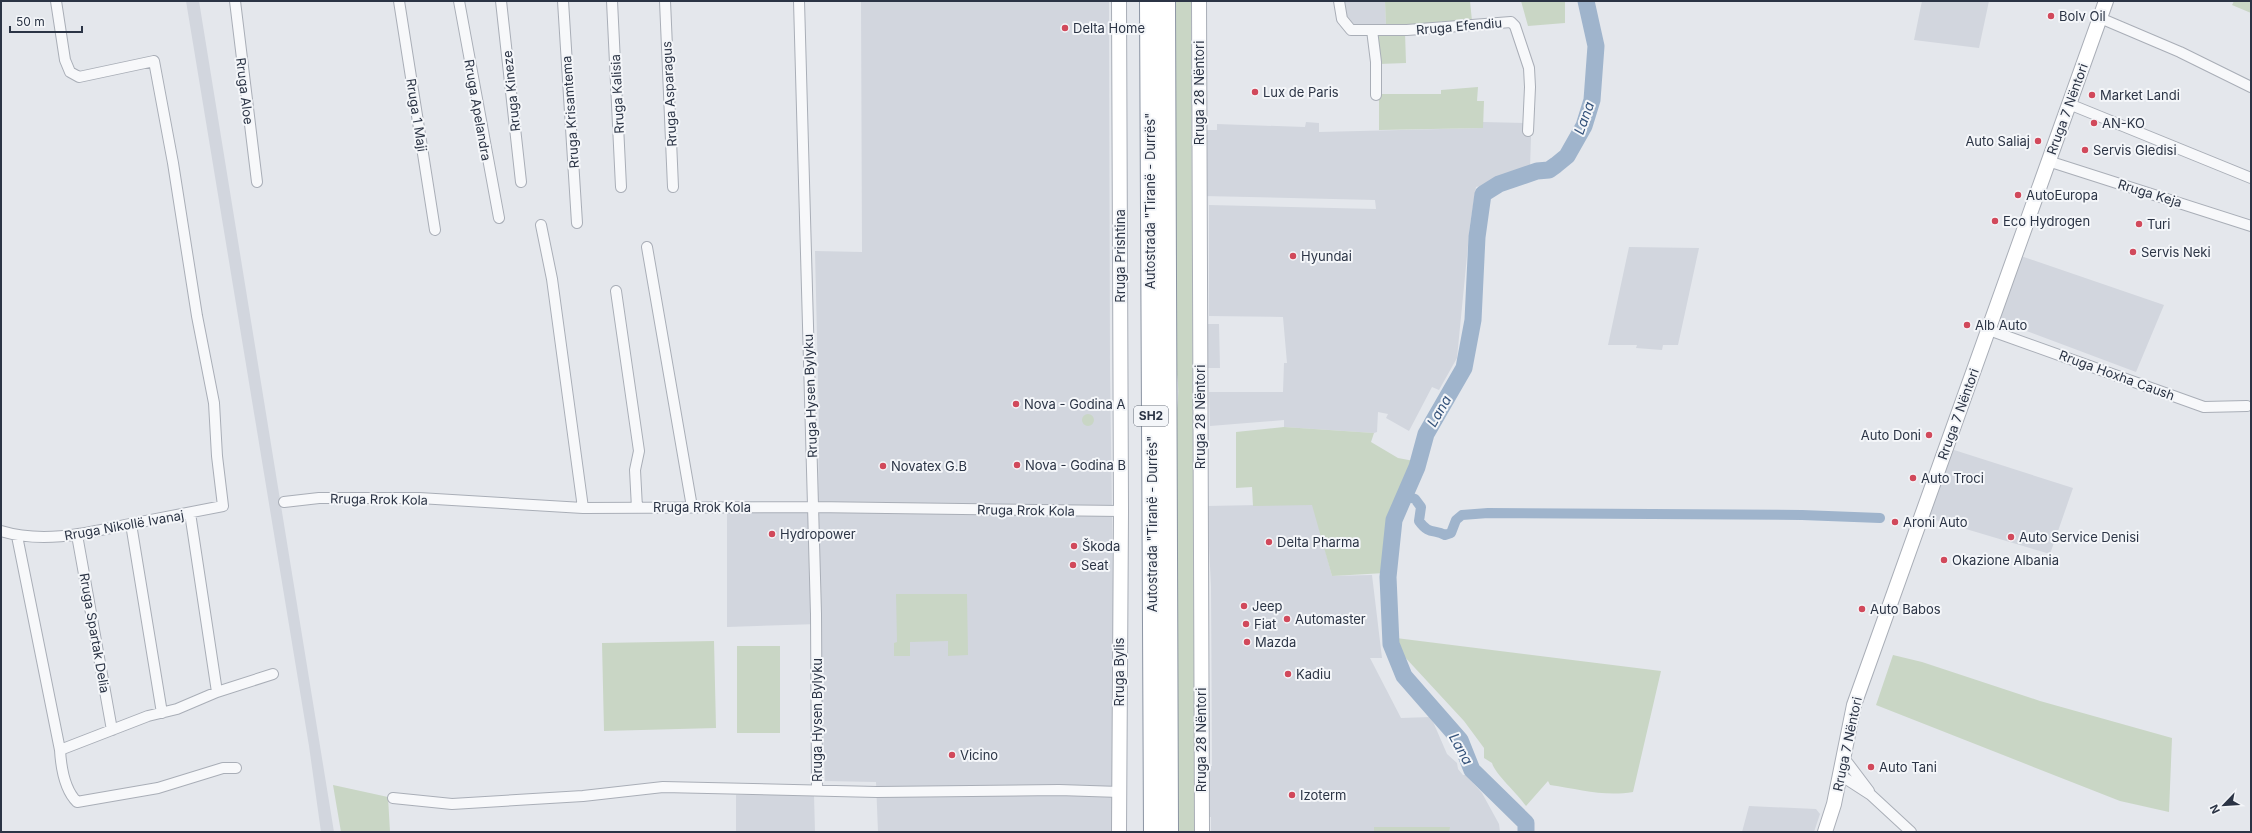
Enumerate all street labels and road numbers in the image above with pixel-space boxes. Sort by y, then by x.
street label: Rruga Efendiu [1415,14,1503,38]
street label: Rruga Asparagus [658,41,680,147]
street label: Rruga 28 Nëntori [1191,41,1207,145]
street label: Rruga Kineze [499,50,523,132]
street label: Rruga Kalisia [607,54,627,134]
street label: Rruga Krisamtema [558,55,582,169]
street label: Rruga Aloe [233,57,257,125]
street label: Rruga Apelandra [461,58,495,162]
street label: Rruga 7 Nëntori [2043,61,2091,157]
street label: Rruga 1 Maji [403,77,431,153]
street label: Autostrada "Tiranë - Durrës" [1142,113,1158,289]
street label: Rruga Keja [2116,176,2184,210]
street label: Rruga Prishtina [1112,209,1128,303]
street label: Rruga Hysen Bylyku [800,334,820,458]
street label: Rruga Hoxha Caush [2057,347,2177,403]
street label: Rruga 28 Nëntori [1192,365,1208,469]
street label: Rruga 7 Nëntori [1934,366,1982,462]
road number: SH2 [1134,406,1168,426]
street label: Autostrada "Tiranë - Durrës" [1144,436,1160,612]
street label: Rruga Rrok Kola [330,490,428,508]
street label: Rruga Rrok Kola [653,499,751,515]
street label: Rruga Rrok Kola [977,501,1075,519]
street label: Rruga Nikollë Ivanaj [63,507,185,543]
street label: Rruga Spartak Delia [77,572,113,694]
street label: Rruga Bylis [1111,637,1127,706]
street label: Rruga Hysen Bylyku [809,658,825,782]
street label: Rruga 28 Nëntori [1193,688,1209,792]
street label: Rruga 7 Nëntori [1829,695,1865,793]

